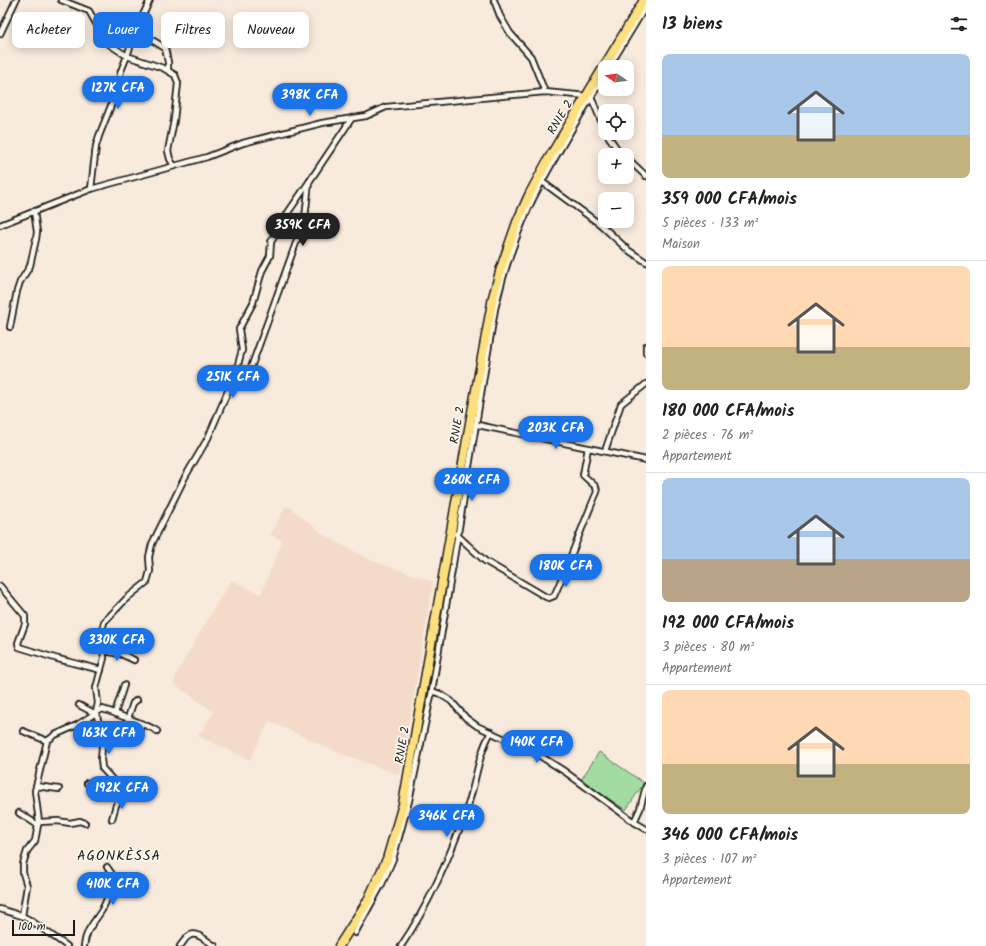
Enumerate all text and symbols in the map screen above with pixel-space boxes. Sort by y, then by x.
text: 13 biens [662,11,723,38]
chip: Acheter [12,12,85,48]
chip: Louer [93,12,153,48]
chip: Filtres [161,12,225,48]
chip: Nouveau [233,12,309,48]
icon: filters [948,13,970,35]
north arrow [598,60,634,96]
map controls [598,60,634,228]
pin: 127K CFA [77,76,159,110]
text: 127K CFA [91,78,145,99]
icon: home [780,80,852,152]
pin: 398K CFA [269,83,351,117]
text: 398K CFA [281,85,339,106]
street label: RNIE 2 [543,96,578,138]
button: locate [598,104,634,140]
button: + [598,148,634,184]
text: 359 000 CFA/mois [662,186,797,213]
button: − [598,192,634,228]
pin: 359K CFA [262,213,344,247]
text: 5 pièces · 133 m² [662,213,758,234]
text: 359K CFA [275,215,331,236]
text: Maison [662,234,700,255]
icon: home [780,292,852,364]
pin: 251K CFA [192,365,274,399]
text: 251K CFA [206,367,260,388]
text: 180 000 CFA/mois [662,398,794,425]
street label: RNIE 2 [445,405,470,445]
pin: 203K CFA [515,416,597,450]
text: 203K CFA [527,418,585,439]
text: 2 pièces · 76 m² [662,425,753,446]
text: Appartement [662,446,732,467]
pin: 260K CFA [431,468,513,502]
text: 260K CFA [443,470,501,491]
icon: home [780,504,852,576]
pin: 180K CFA [525,554,607,588]
text: 180K CFA [539,556,593,577]
text: 192 000 CFA/mois [662,610,794,637]
pin: 330K CFA [76,628,158,662]
text: 330K CFA [89,630,145,651]
text: 3 pièces · 80 m² [662,637,754,658]
text: Appartement [662,658,732,679]
icon: home [780,716,852,788]
pin: 163K CFA [68,721,150,755]
text: 163K CFA [82,723,136,744]
street label: RNIE 2 [390,725,415,765]
pin: 140K CFA [496,730,578,764]
text: 140K CFA [510,732,564,753]
pin: 192K CFA [81,776,163,810]
text: 192K CFA [95,778,149,799]
pin: 346K CFA [406,804,488,838]
text: 346K CFA [418,806,476,827]
text: 346 000 CFA/mois [662,822,798,849]
district label: AGONKÈSSA [77,845,161,867]
text: 3 pièces · 107 m² [662,849,756,870]
text: Appartement [662,870,732,891]
pin: 410K CFA [72,872,154,906]
text: 410K CFA [86,874,140,895]
scale bar [12,918,75,937]
text: 100 m [18,918,46,936]

